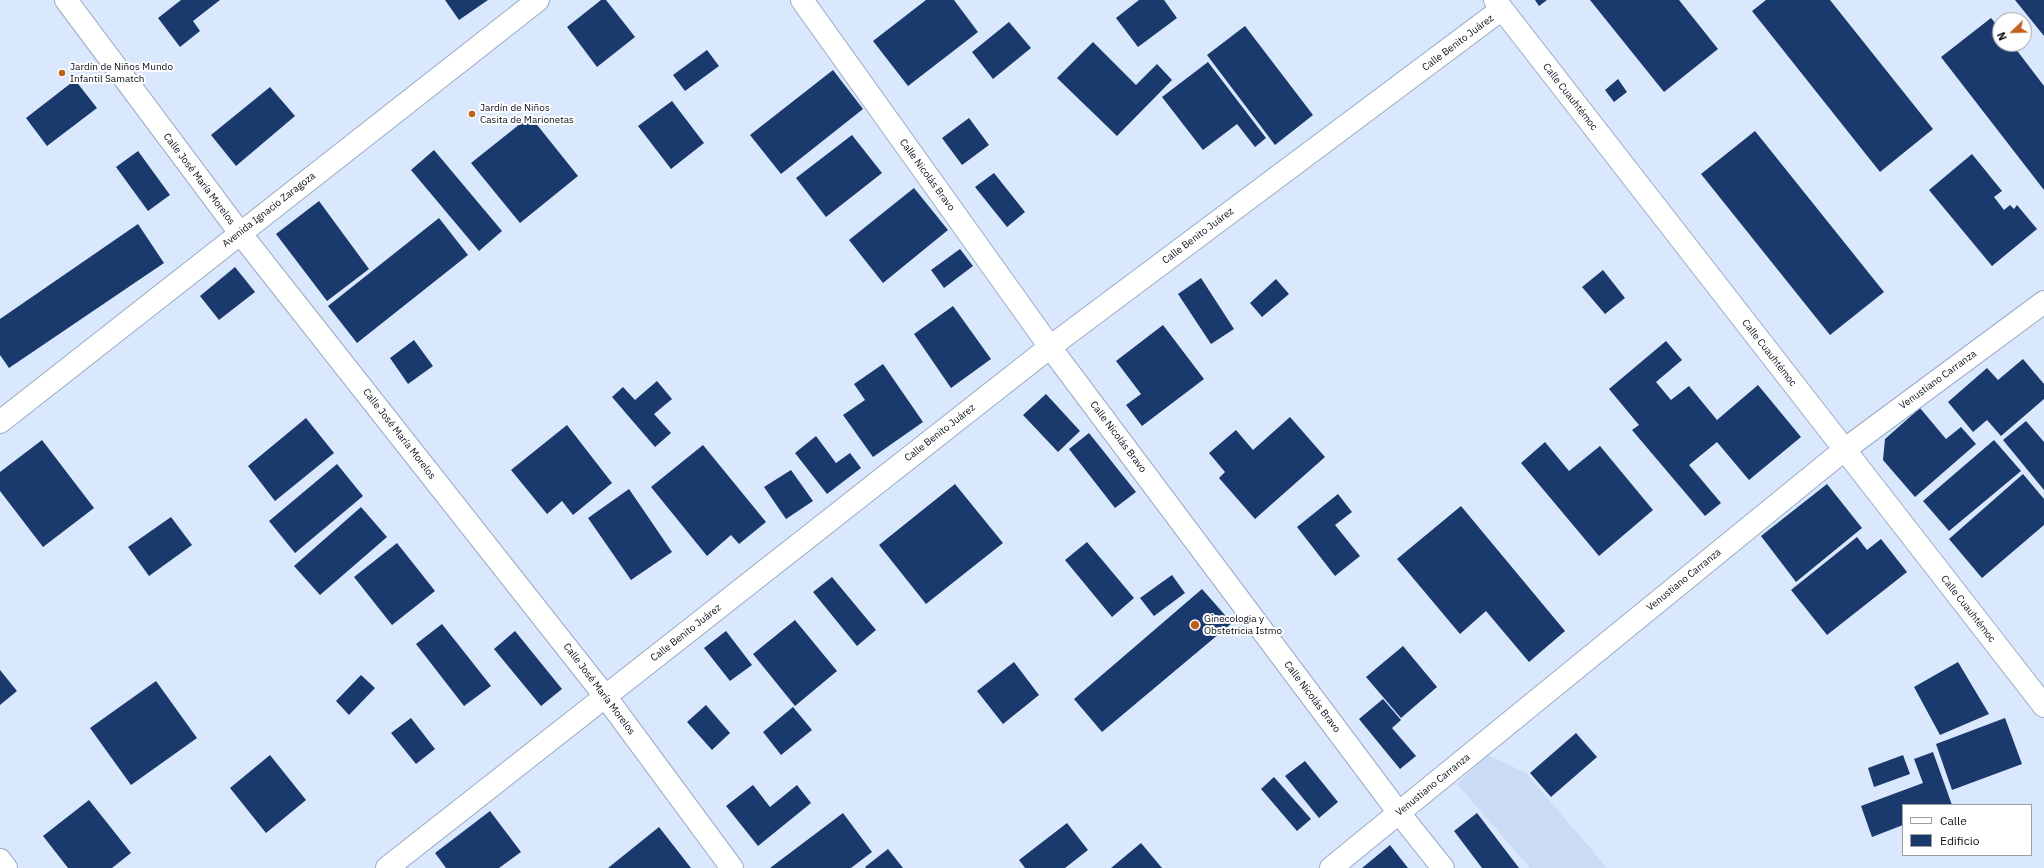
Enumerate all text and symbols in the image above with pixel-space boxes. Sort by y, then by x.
street label: Calle Benito Juárez [1420,12,1496,74]
north arrow [1992,12,2032,52]
text: N [1994,30,2010,43]
place label: Jardín de Niños Mundo Infantil Samatch [70,61,173,84]
street label: Calle Cuauhtémoc [1540,61,1600,133]
marker: Jardín de Niños Mundo Infantil Samatch [57,68,67,78]
place label: Jardín de Niños Casita de Marionetas [480,102,574,126]
marker: Jardín de Niños Casita de Marionetas [467,109,477,119]
street label: Calle José María Morelos [161,131,237,227]
street label: Calle Nicolás Bravo [897,137,957,213]
street label: Avenida Ignacio Zaragoza [220,170,318,250]
street label: Calle Benito Juárez [1160,205,1236,267]
street label: Calle Cuauhtémoc [1739,317,1799,389]
street label: Venustiano Carranza [1897,348,1979,412]
street label: Calle José María Morelos [360,386,438,482]
street label: Calle Nicolás Bravo [1087,399,1149,475]
street label: Calle Benito Juárez [902,402,978,464]
street label: Venustiano Carranza [1644,546,1724,614]
street label: Calle Cuauhtémoc [1938,573,1998,645]
street label: Calle Benito Juárez [648,602,724,664]
place label: Ginecologia y Obstetricia Istmo [1204,613,1282,636]
marker: Ginecologia y Obstetricia Istmo [1189,619,1201,631]
street label: Calle José María Morelos [561,641,637,737]
street label: Calle Nicolás Bravo [1281,659,1343,735]
street label: Venustiano Carranza [1393,751,1473,819]
legend [1902,804,2032,856]
text: Calle [1940,813,1967,828]
text: Edificio [1940,833,1979,848]

